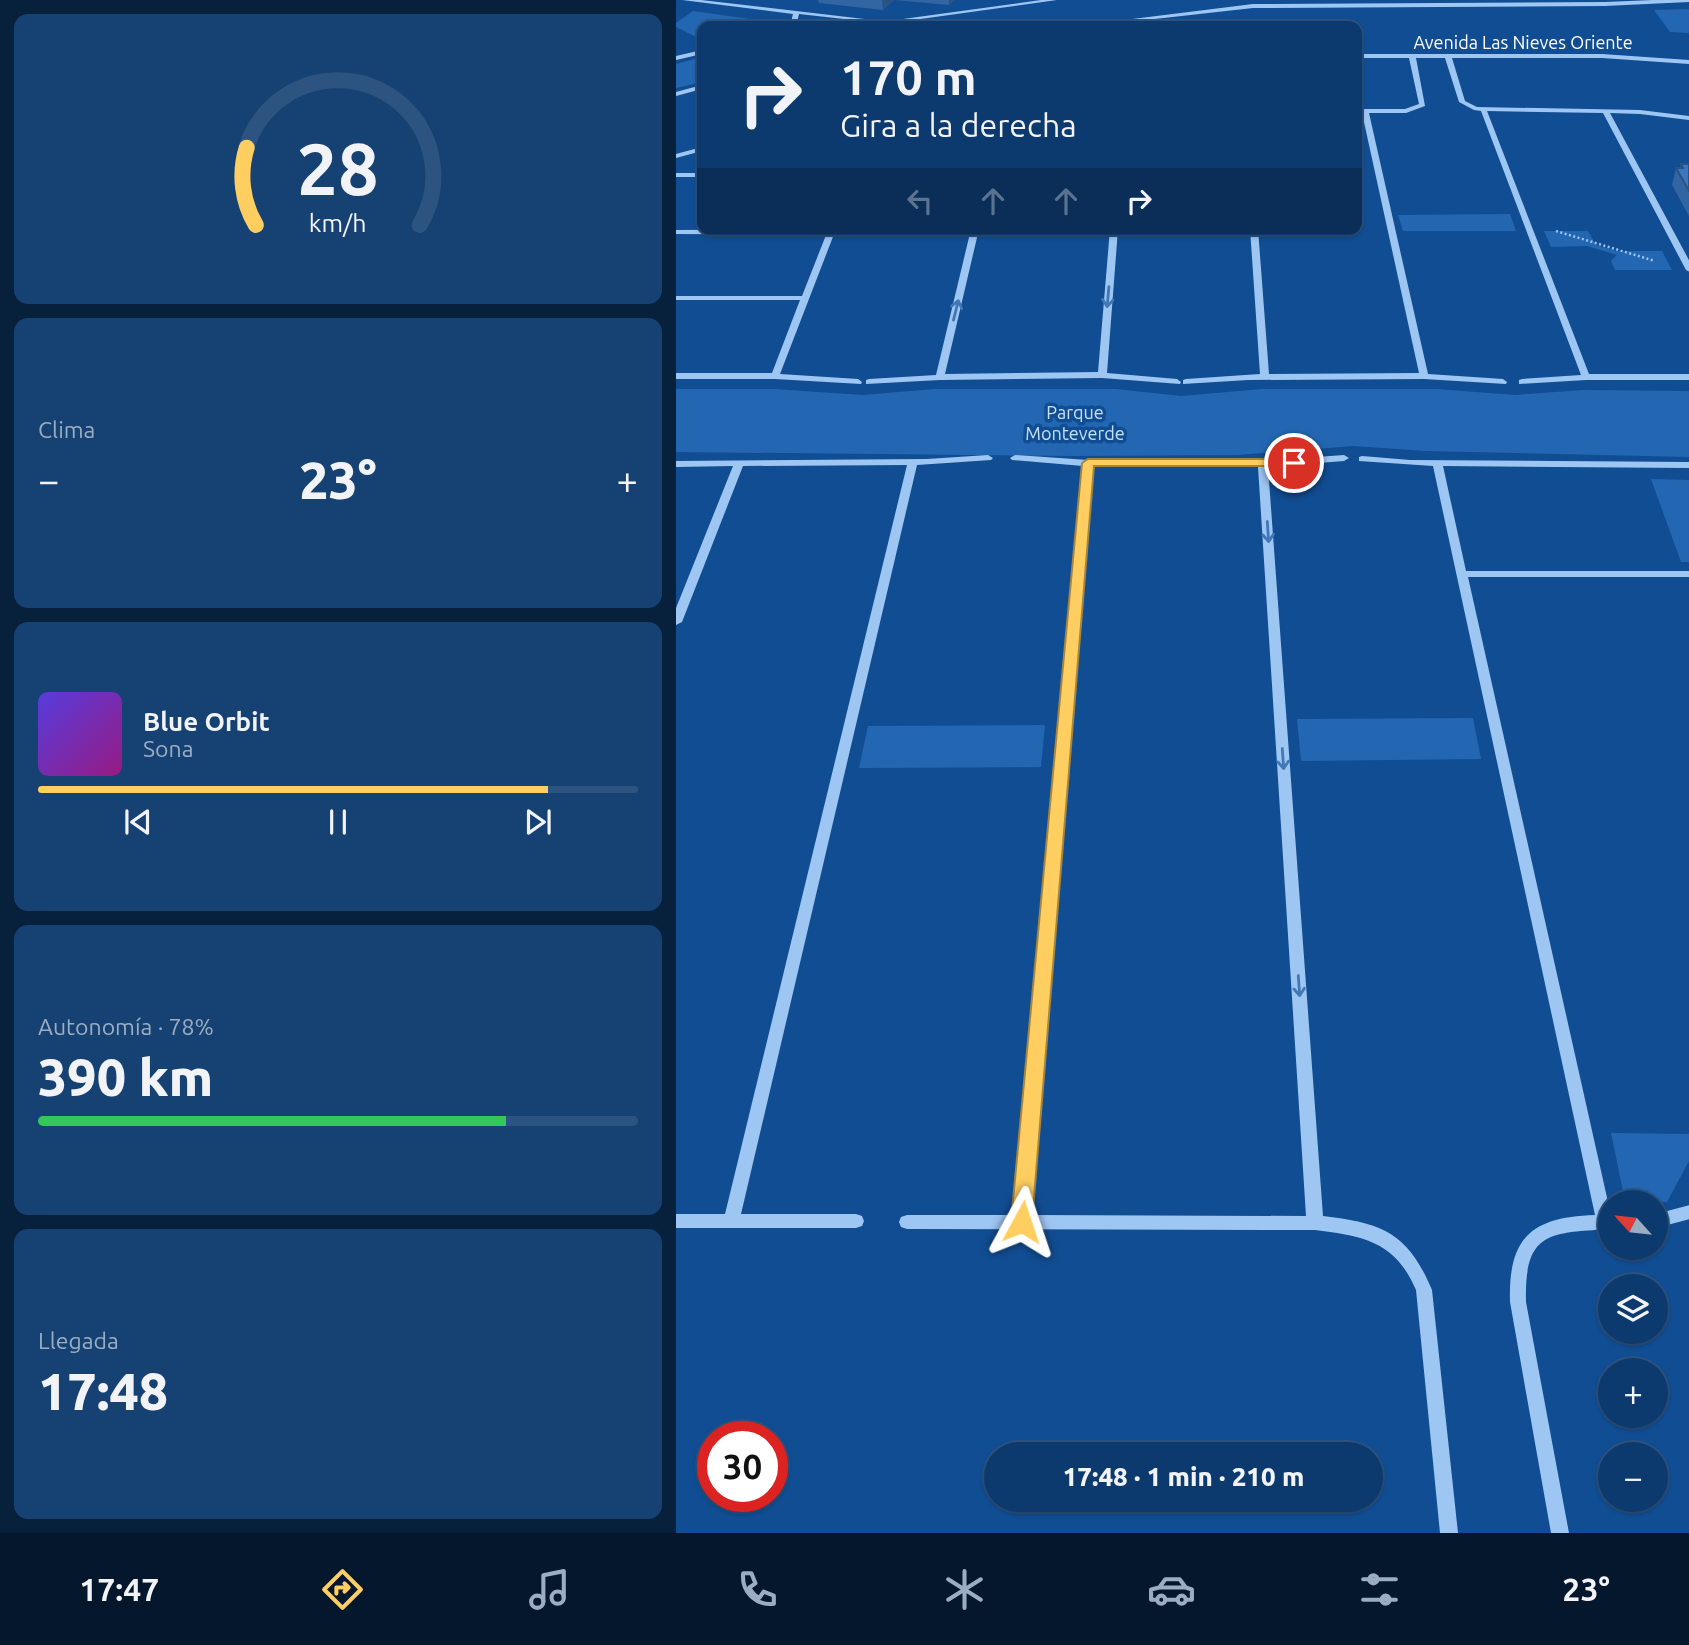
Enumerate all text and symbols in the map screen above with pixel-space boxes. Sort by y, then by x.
street label: Avenida Las Nieves Oriente [1413,32,1633,52]
icon: right [725,49,816,140]
text: 170 m [840,49,977,104]
text: Gira a la derecha [840,107,1077,143]
text: 28 [297,127,379,209]
icon: left [901,182,939,220]
icon: ahead [974,182,1012,220]
icon: ahead [1047,182,1085,220]
icon: right [1120,182,1158,220]
text: km/h [309,209,367,237]
one-way arrow [1101,285,1114,308]
one-way arrow [950,299,963,322]
park label: Parque Monteverde [1025,402,1125,443]
text: Clima [38,417,95,442]
pin [1264,433,1324,493]
icon: arrive [1275,444,1313,482]
text: 23° [299,451,377,509]
text: − [38,459,59,501]
text: + [617,459,638,501]
one-way arrow [1262,521,1275,543]
text: Blue Orbit [143,707,270,736]
text: Sona [143,736,193,761]
one-way arrow [1277,748,1290,770]
icon: previous [119,803,157,841]
icon: pause [319,803,357,841]
icon: next [519,803,557,841]
one-way arrow [1293,975,1306,997]
text: Autonomía · 78% [38,1014,214,1039]
text: 390 km [38,1048,213,1106]
position arrow [985,1185,1059,1259]
north arrow [1598,1190,1668,1260]
map controls [1598,1190,1668,1512]
button: layers [1598,1274,1668,1344]
text: Llegada [38,1328,119,1353]
button: + [1598,1358,1668,1428]
text: 17:48 [38,1362,168,1420]
speed limit sign: 30 [697,1421,788,1512]
button: − [1598,1442,1668,1512]
text: 17:48 · 1 min · 210 m [1063,1462,1304,1491]
icon: directions [318,1565,367,1614]
icon: music [525,1565,574,1614]
icon: phone [733,1565,782,1614]
icon: climate [940,1565,989,1614]
icon: car [1147,1565,1196,1614]
icon: filters [1355,1565,1404,1614]
text: 17:47 [79,1571,159,1607]
text: 23° [1562,1571,1610,1607]

